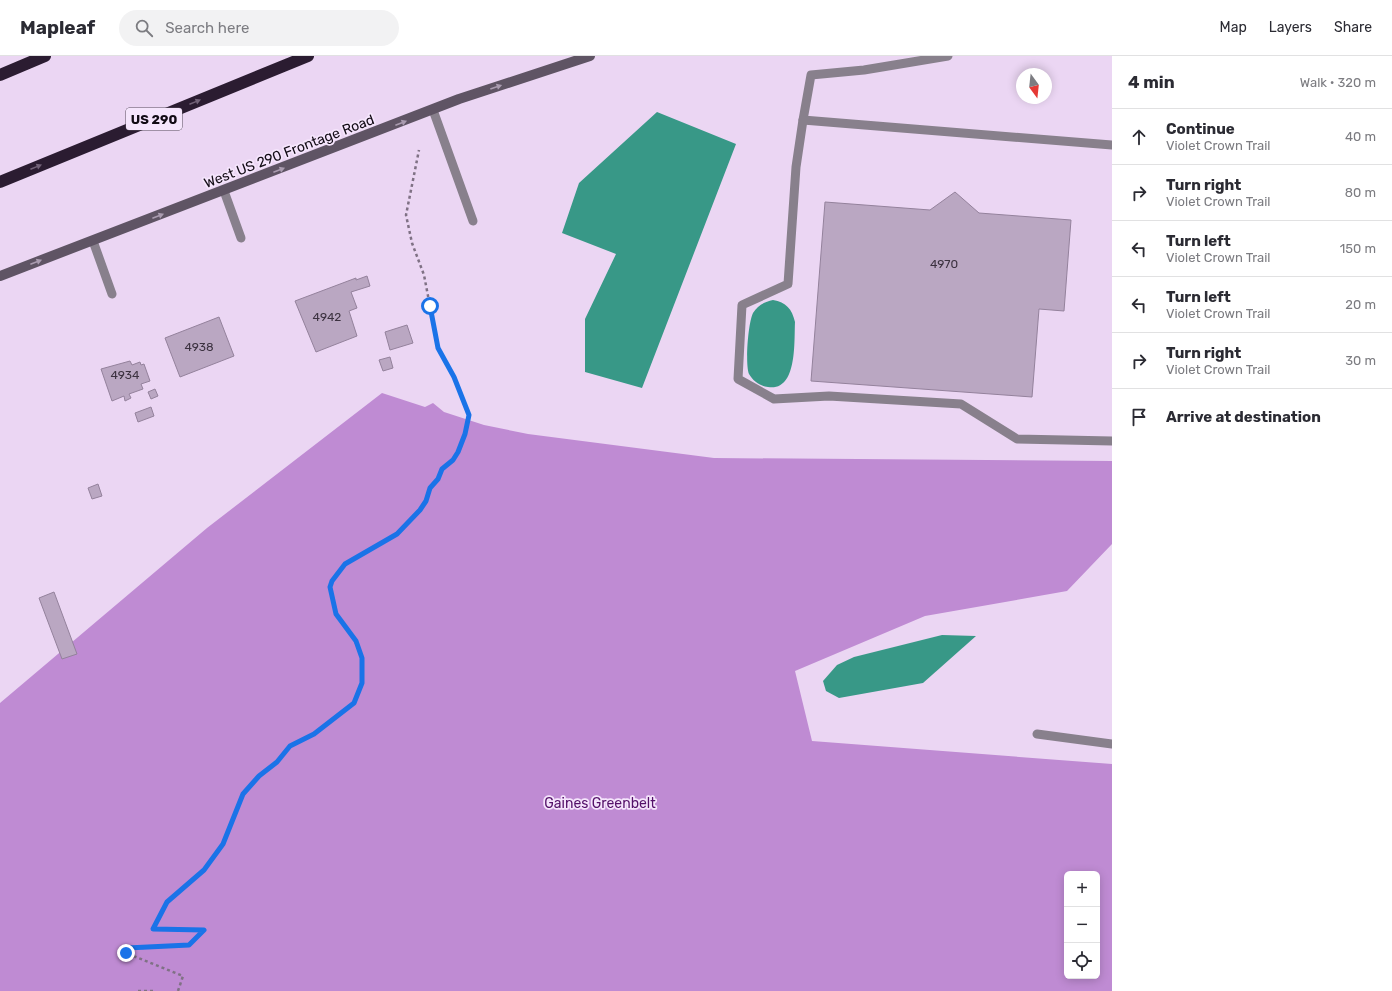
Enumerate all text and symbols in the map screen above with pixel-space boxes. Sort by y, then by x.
search box [119,10,399,46]
text: Mapleaf [20,16,95,39]
icon: search [133,17,155,39]
text: Search here [165,19,249,37]
text: Map [1220,19,1247,36]
text: Layers [1269,19,1312,36]
text: Share [1334,19,1372,36]
north arrow [1016,68,1052,104]
text: 4 min [1128,72,1175,92]
text: Walk · 320 m [1300,75,1376,90]
one-way arrow [491,84,503,90]
one-way arrow [190,99,201,105]
road number: US 290 [126,108,182,130]
street label: West US 290 Frontage Road [202,111,377,192]
one-way arrow [395,120,407,126]
text: Continue [1166,120,1235,138]
icon: ahead [1128,126,1150,148]
text: 40 m [1345,129,1376,144]
text: Violet Crown Trail [1166,138,1270,153]
one-way arrow [31,164,42,170]
one-way arrow [274,166,286,172]
text: Turn right [1166,176,1241,194]
icon: right [1128,182,1150,204]
text: 80 m [1345,185,1376,200]
text: Violet Crown Trail [1166,194,1270,209]
one-way arrow [152,212,164,218]
text: Turn left [1166,232,1231,250]
icon: left [1128,238,1150,260]
text: 150 m [1340,241,1376,256]
text: Violet Crown Trail [1166,250,1270,265]
house number: 4970 [930,257,958,271]
one-way arrow [31,259,43,265]
text: Turn left [1166,288,1231,306]
icon: left [1128,294,1150,316]
route start [421,297,439,315]
text: 20 m [1345,297,1376,312]
text: Violet Crown Trail [1166,306,1270,321]
house number: 4942 [313,310,341,324]
house number: 4938 [184,340,214,354]
text: Turn right [1166,344,1241,362]
icon: right [1128,350,1150,372]
text: 30 m [1345,353,1376,368]
text: Violet Crown Trail [1166,362,1270,377]
house number: 4934 [111,368,140,382]
icon: arrive [1128,406,1150,428]
text: Arrive at destination [1166,408,1321,426]
park label: Gaines Greenbelt [544,795,656,812]
map controls [1064,871,1100,979]
button: + [1064,871,1100,907]
button: − [1064,907,1100,943]
button: locate [1064,943,1100,979]
route end [117,944,135,962]

